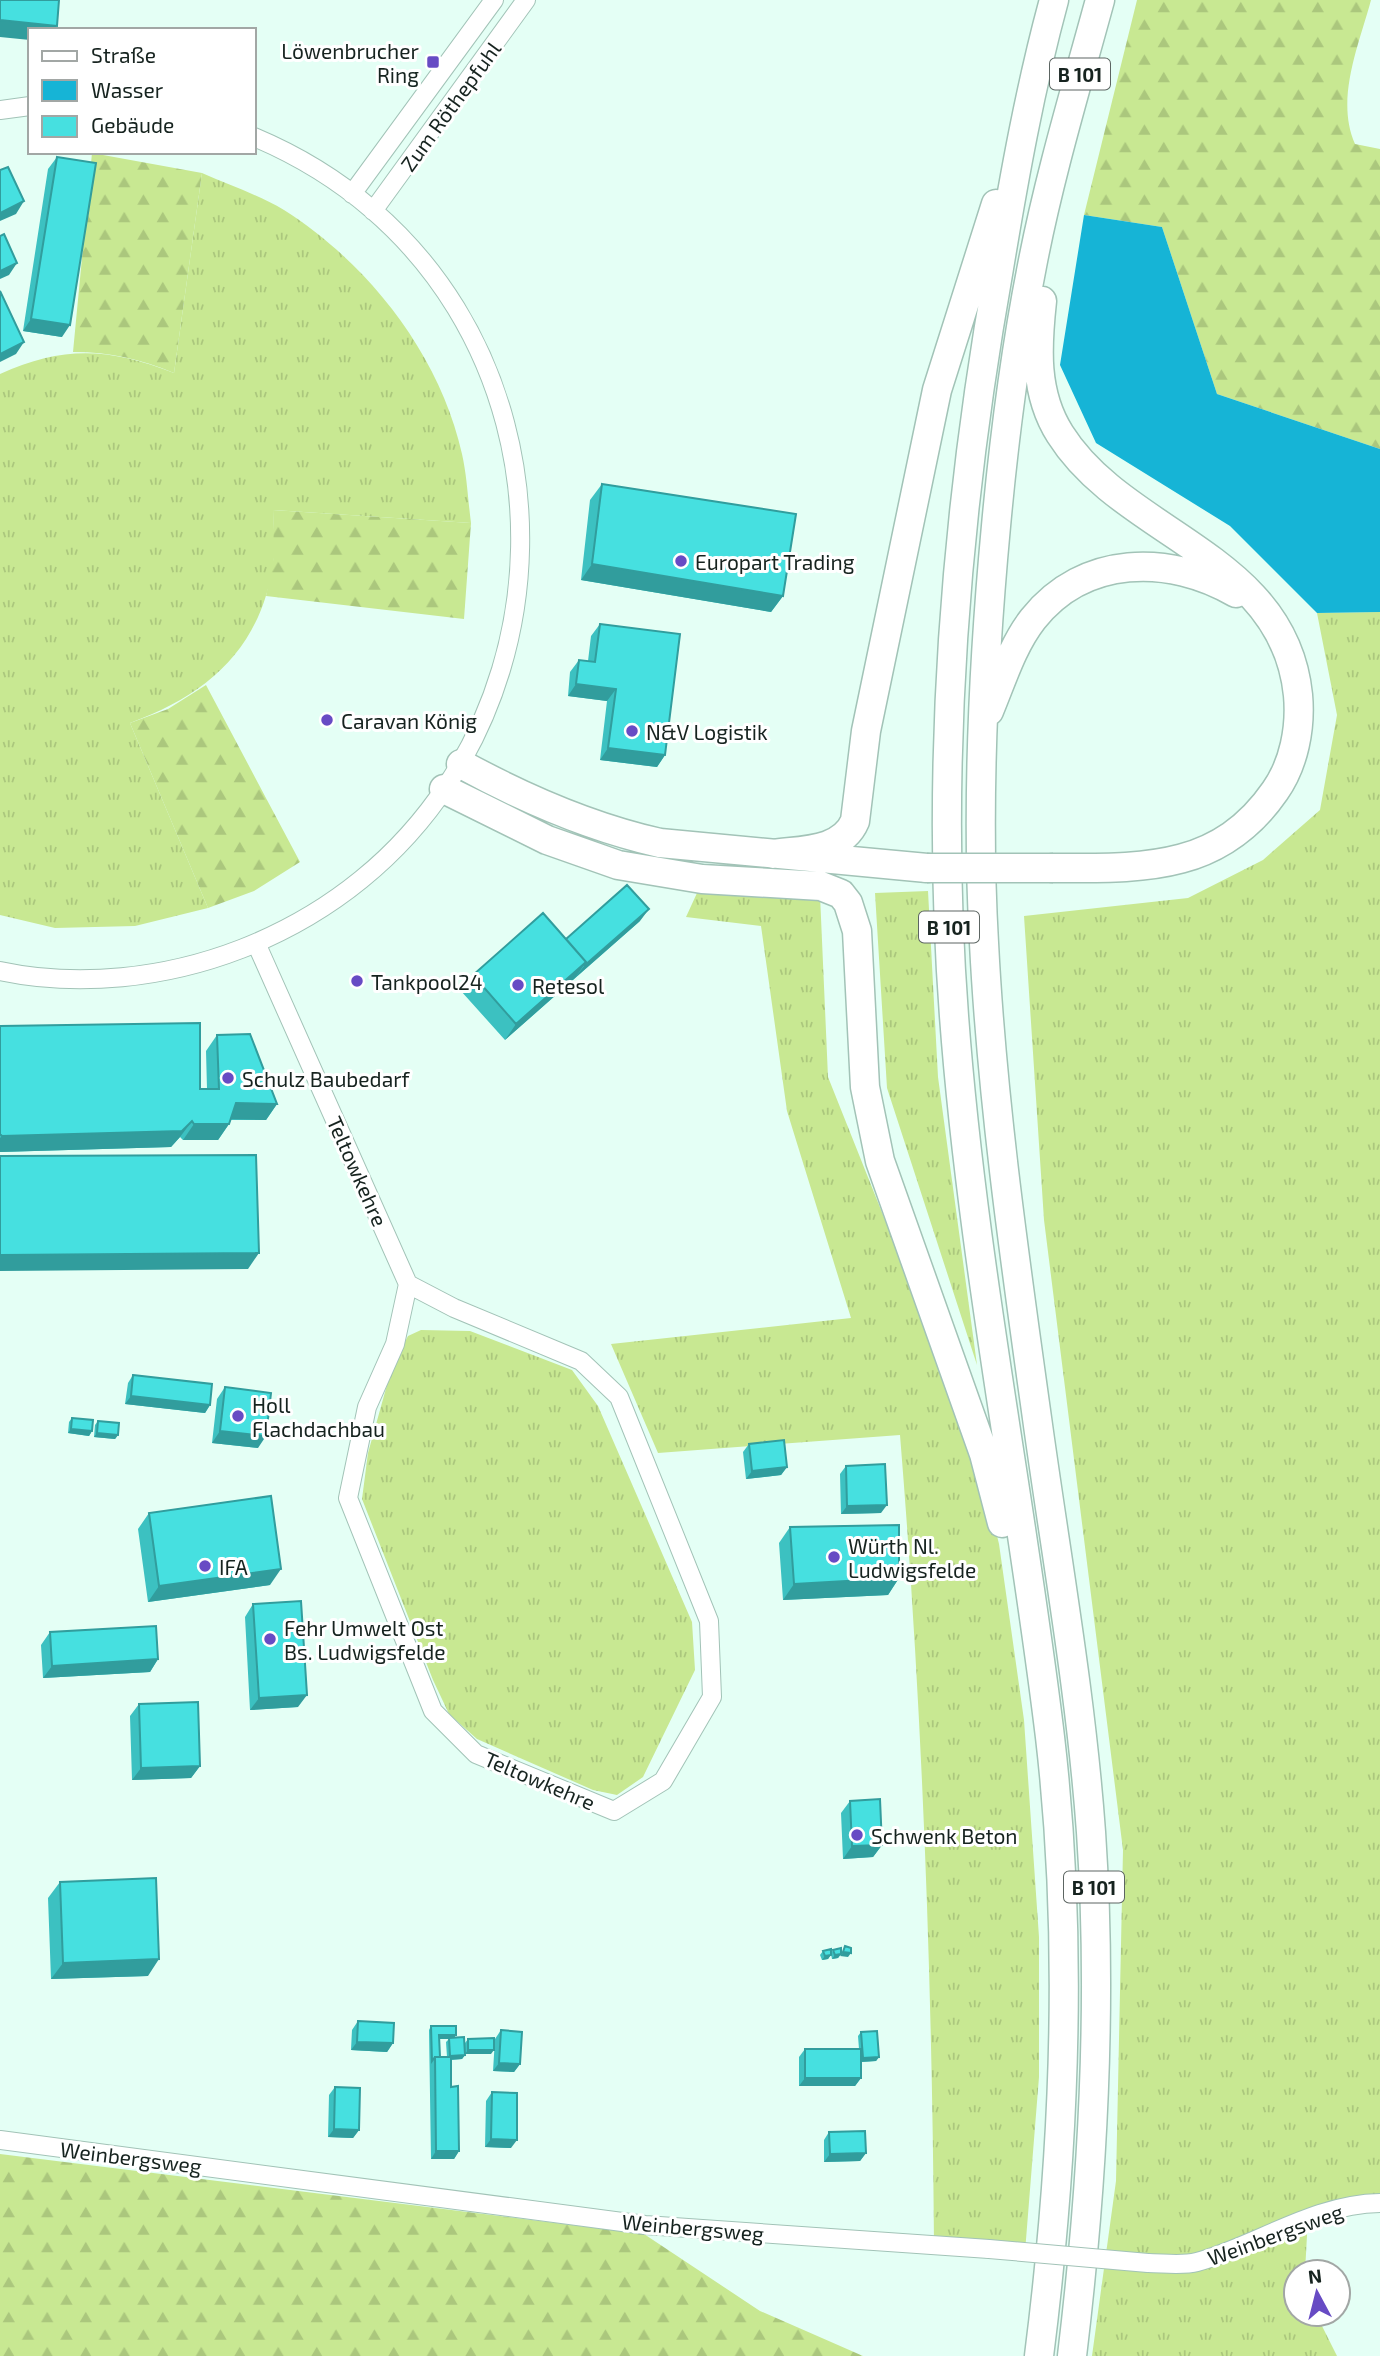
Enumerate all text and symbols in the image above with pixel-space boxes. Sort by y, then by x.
legend [28,28,256,154]
street label: Zum Röthepfuhl [395,36,506,176]
place label: Löwenbrucher Ring [281,38,420,87]
text: Straße [91,42,156,67]
marker: Löwenbrucher Ring [425,54,441,70]
road number: B 101 [1050,58,1110,90]
text: Wasser [91,77,164,102]
text: Gebäude [91,112,174,137]
place label: Europart Trading [695,549,855,574]
marker: Europart Trading [673,553,689,569]
place label: Caravan König [341,708,477,733]
marker: Caravan König [319,712,335,728]
place label: N&V Logistik [646,719,768,744]
marker: N&V Logistik [624,723,640,739]
road number: B 101 [919,911,979,942]
place label: Tankpool24 [371,969,483,994]
marker: Tankpool24 [349,973,365,989]
place label: Retesol [532,973,605,998]
marker: Retesol [510,977,526,993]
place label: Schulz Baubedarf [242,1066,411,1091]
marker: Schulz Baubedarf [220,1070,236,1086]
street label: Teltowkehre [323,1112,393,1230]
place label: Holl Flachdachbau [252,1392,385,1441]
marker: Holl Flachdachbau [230,1408,246,1424]
place label: Würth Nl. Ludwigsfelde [848,1533,976,1582]
marker: Würth Nl. Ludwigsfelde [826,1549,842,1565]
place label: IFA [219,1554,248,1579]
marker: IFA [197,1558,213,1574]
place label: Fehr Umwelt Ost Bs. Ludwigsfelde [284,1615,446,1664]
marker: Fehr Umwelt Ost Bs. Ludwigsfelde [262,1631,278,1647]
street label: Teltowkehre [481,1746,599,1814]
place label: Schwenk Beton [871,1823,1018,1848]
marker: Schwenk Beton [849,1827,865,1843]
road number: B 101 [1064,1871,1124,1902]
street label: Weinbergsweg [59,2136,203,2178]
street label: Weinbergsweg [1204,2198,1346,2270]
street label: Weinbergsweg [621,2208,765,2246]
north arrow [1282,2258,1352,2328]
text: N [1307,2263,1323,2288]

